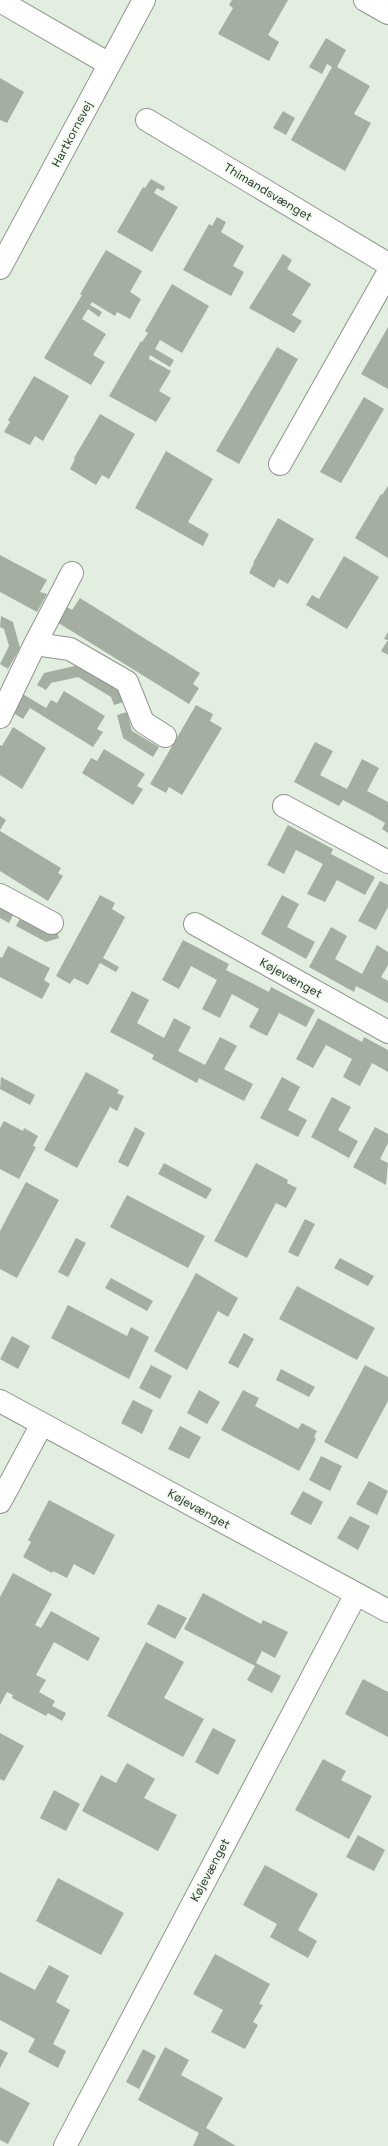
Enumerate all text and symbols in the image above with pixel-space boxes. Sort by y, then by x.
street label: Hartkornsvej [48,98,96,170]
street label: Thimandsvænget [221,159,315,225]
street label: Køjevænget [257,954,325,1002]
street label: Køjevænget [165,1485,233,1533]
street label: Køjevænget [187,1836,233,1904]

